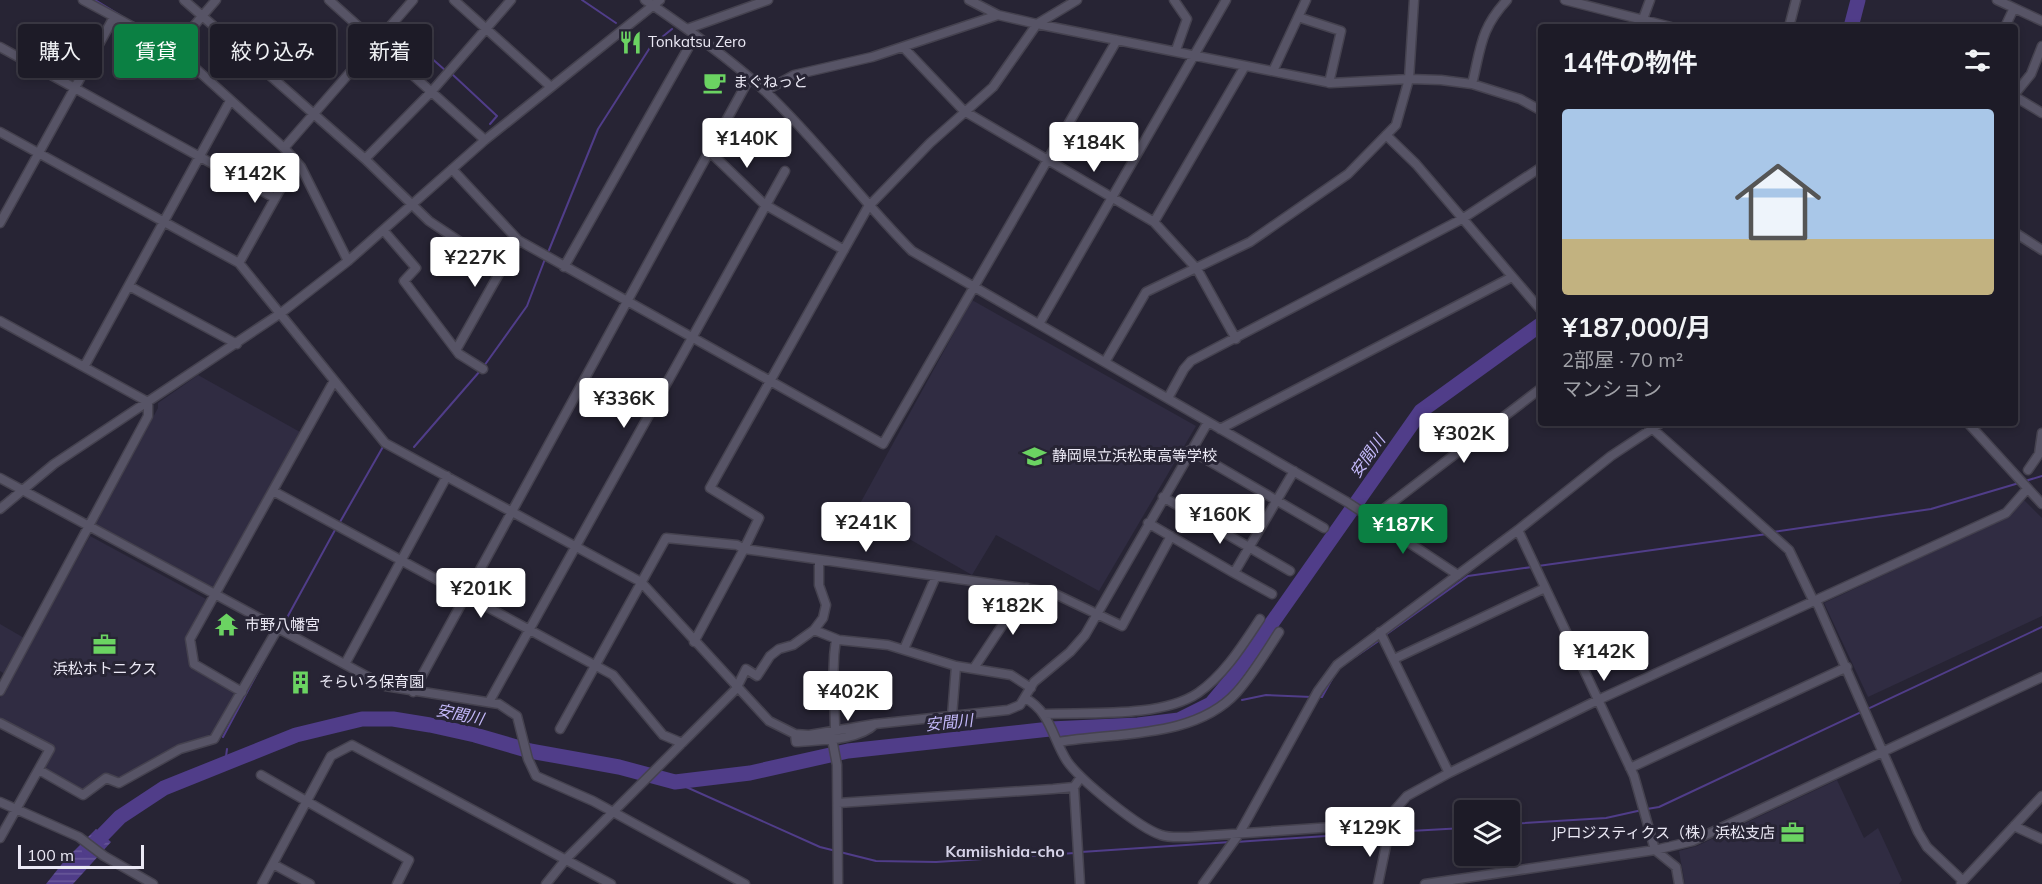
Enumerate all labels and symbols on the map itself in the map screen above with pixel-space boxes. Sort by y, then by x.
restaurant icon: Tonkatsu Zero [617,29,643,55]
place label: Tonkatsu Zero [648,32,746,51]
cafe icon: まぐねっと [702,69,728,95]
place label: まぐねっと [733,72,808,91]
pin: ¥140K [705,118,789,169]
pin: ¥184K [1052,122,1136,173]
pin: ¥142K [213,153,297,204]
pin: ¥227K [433,237,517,288]
pin: ¥336K [582,378,666,429]
pin: ¥302K [1422,413,1506,464]
water label: 安間川 [1345,429,1390,481]
school or university icon: 静岡県立浜松東高等学校 [1021,443,1047,469]
place label: 静岡県立浜松東高等学校 [1052,446,1217,465]
pin: ¥160K [1178,494,1262,545]
pin: ¥241K [824,502,908,553]
pin: ¥187K [1361,504,1445,555]
pin: ¥201K [439,568,523,619]
pin: ¥182K [971,585,1055,636]
temple icon: 市野八幡宮 [214,612,240,638]
place label: 市野八幡宮 [245,615,320,634]
pin: ¥142K [1562,631,1646,682]
office icon: 浜松ホトニクス [92,632,118,658]
place label: 浜松ホトニクス [53,659,157,678]
building icon: そらいろ保育園 [288,669,314,695]
pin: ¥402K [806,671,890,722]
place label: そらいろ保育園 [319,672,424,691]
water label: 安間川 [434,699,488,729]
water label: 安間川 [924,709,976,734]
pin: ¥129K [1328,807,1412,858]
office icon: JPロジスティクス（株）浜松支店 [1780,820,1806,846]
place label: JPロジスティクス（株）浜松支店 [1552,823,1775,842]
district label: Kamiishida-cho [945,841,1065,861]
scale bar [18,842,144,870]

